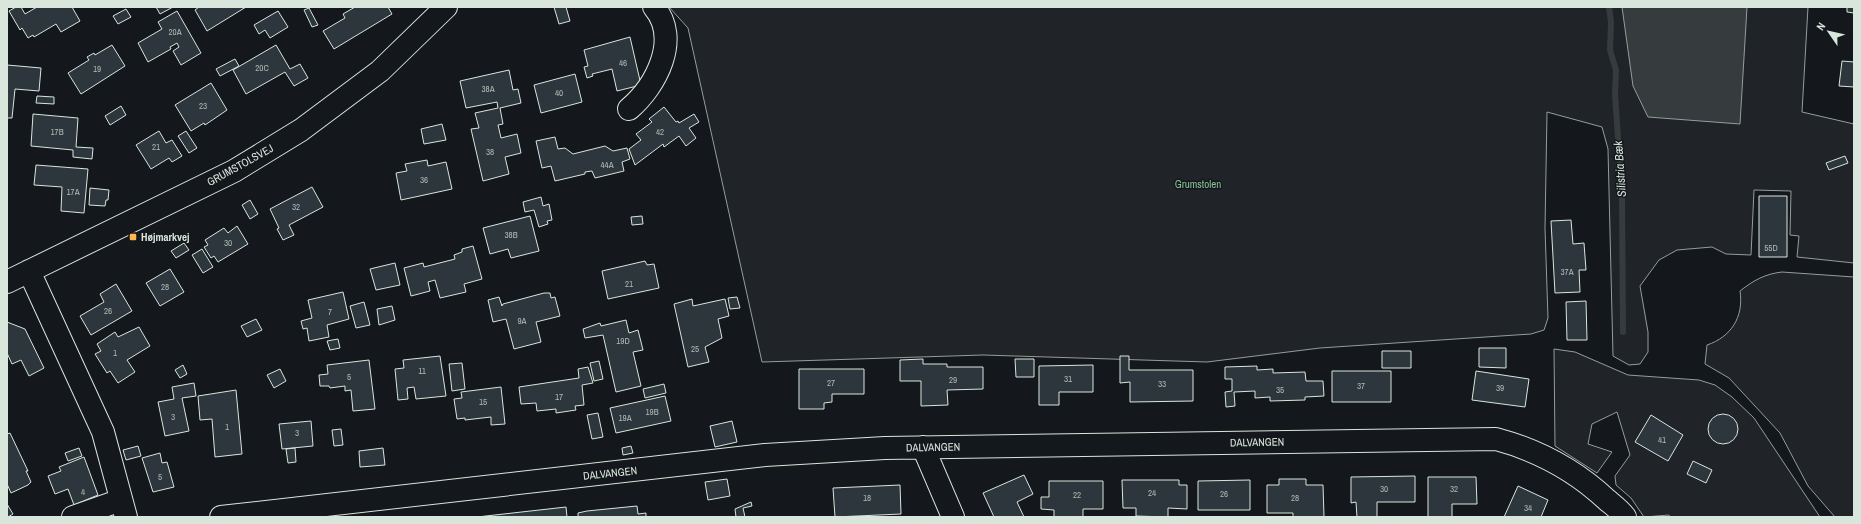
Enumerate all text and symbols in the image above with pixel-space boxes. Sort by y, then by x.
north arrow [1809,12,1849,52]
text: N [1813,20,1828,33]
house number: 20A [168,26,182,38]
house number: 46 [619,57,627,69]
house number: 20C [255,62,269,74]
house number: 19 [93,63,101,75]
house number: 38A [481,83,495,95]
house number: 40 [555,87,563,99]
house number: 23 [199,100,207,112]
house number: 17B [50,126,64,138]
house number: 42 [656,126,664,138]
water label: Silistria Bæk [1610,139,1630,198]
house number: 21 [152,141,160,153]
street label: GRUMSTOLSVEJ [204,141,276,189]
house number: 38 [486,146,494,158]
house number: 44A [600,159,614,171]
house number: 36 [420,174,428,186]
park label: Grumstolen [1175,177,1221,191]
house number: 17A [66,186,80,198]
house number: 32 [292,201,300,213]
house number: 38B [504,229,518,241]
place label: Højmarkvej [141,230,190,244]
marker: Højmarkvej [128,232,138,242]
house number: 30 [224,237,232,249]
house number: 55D [1764,242,1778,254]
house number: 37A [1560,266,1574,278]
house number: 21 [625,278,633,290]
house number: 28 [161,281,169,293]
house number: 26 [104,305,112,317]
house number: 7 [328,306,332,318]
house number: 9A [517,315,527,327]
house number: 19D [616,335,630,347]
house number: 25 [691,343,699,355]
house number: 1 [113,347,117,359]
house number: 11 [418,365,426,377]
house number: 5 [347,371,351,383]
house number: 31 [1064,373,1072,385]
house number: 29 [949,374,957,386]
house number: 27 [827,377,835,389]
house number: 33 [1158,378,1166,390]
house number: 37 [1357,380,1365,392]
house number: 39 [1496,382,1504,394]
house number: 35 [1276,384,1284,396]
house number: 17 [555,391,563,403]
house number: 15 [479,396,487,408]
house number: 19B [645,406,659,418]
house number: 3 [171,411,175,423]
house number: 19A [618,412,632,424]
house number: 1 [225,421,229,433]
house number: 3 [295,427,299,439]
house number: 41 [1658,434,1666,446]
street label: DALVANGEN [1230,435,1284,449]
street label: DALVANGEN [906,440,960,454]
street label: DALVANGEN [582,463,638,483]
house number: 5 [158,471,162,483]
house number: 30 [1380,483,1388,495]
house number: 32 [1450,483,1458,495]
house number: 4 [81,486,85,498]
house number: 24 [1148,487,1156,499]
house number: 26 [1220,488,1228,500]
house number: 22 [1073,489,1081,501]
house number: 18 [863,492,871,504]
house number: 28 [1291,492,1299,504]
house number: 34 [1524,502,1532,514]

